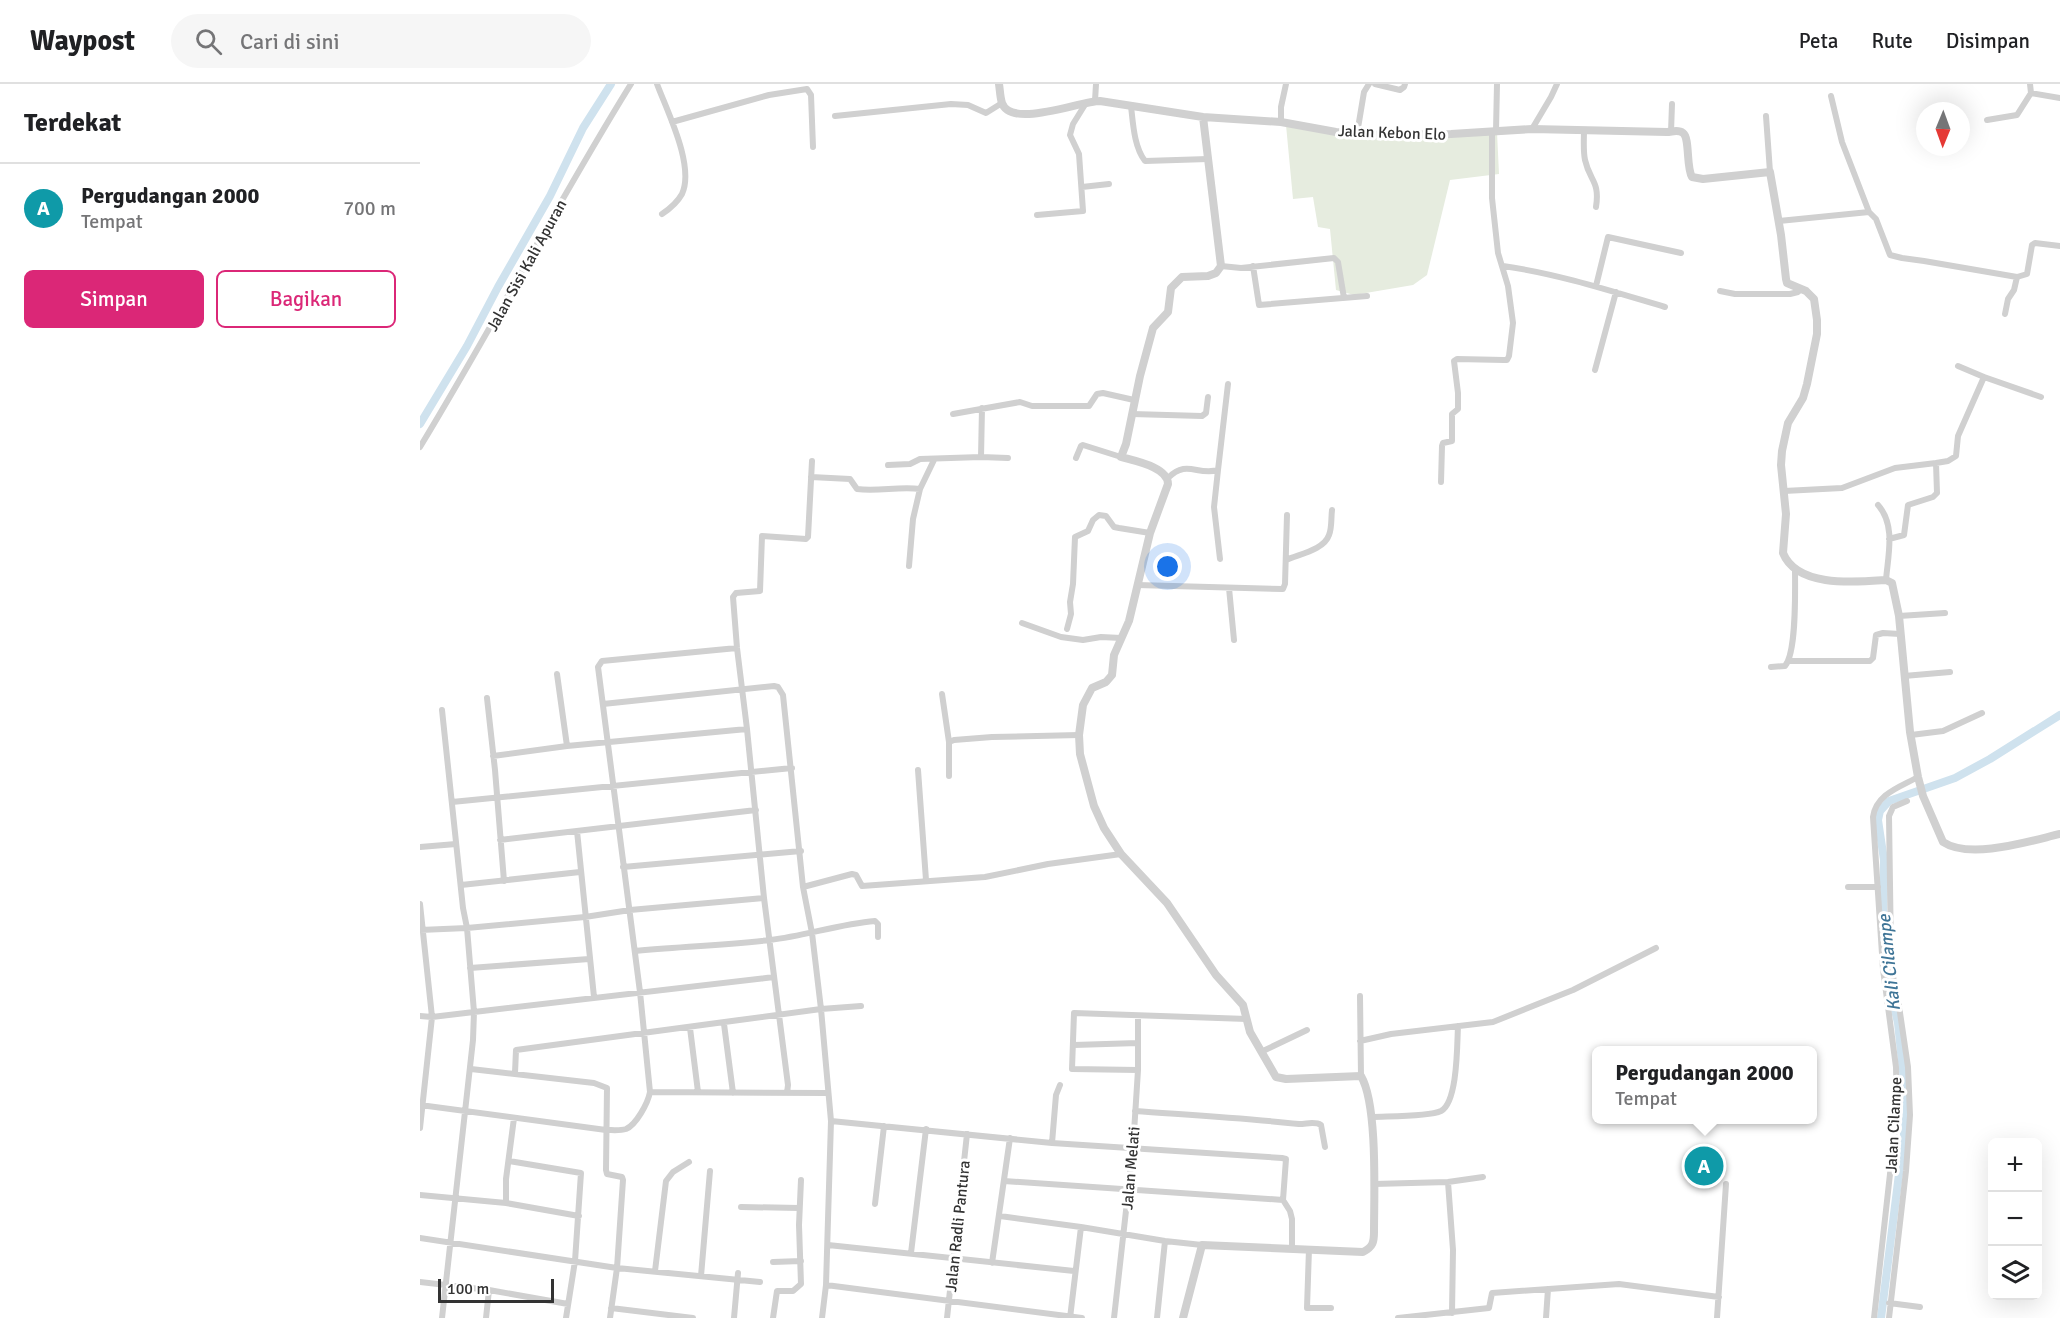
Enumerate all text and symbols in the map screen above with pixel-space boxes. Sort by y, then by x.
search box [171,14,591,68]
text: Waypost [30,24,135,58]
icon: search [192,25,225,58]
text: Cari di sini [240,28,340,55]
text: Peta [1799,28,1839,54]
text: Rute [1872,28,1913,54]
text: Disimpan [1946,28,2030,54]
north arrow [1916,102,1970,156]
text: Terdekat [24,107,121,139]
street label: Jalan Kebon Elo [1338,121,1446,145]
text: Pergudangan 2000 [81,182,259,209]
text: A [37,196,50,221]
text: 700 m [343,196,396,221]
street label: Jalan Sisi Kali Apuran [482,196,571,335]
text: Tempat [81,209,143,234]
button: Simpan [24,270,204,328]
button: Bagikan [216,270,396,328]
your location [1153,552,1182,581]
water label: Kali Cilampe [1873,913,1905,1012]
popup [1592,1046,1817,1124]
text: Pergudangan 2000 [1615,1059,1794,1086]
street label: Jalan Cilampe [1881,1077,1906,1174]
text: Tempat [1615,1086,1677,1111]
street label: Jalan Melati [1117,1126,1145,1211]
map controls [1988,1138,2042,1300]
button: + [1988,1138,2042,1192]
pin: A [1684,1144,1724,1188]
street label: Jalan Radli Pantura [941,1159,975,1293]
button: − [1988,1192,2042,1246]
button: layers [1988,1246,2042,1300]
scale bar [438,1276,554,1304]
text: 100 m [447,1279,489,1299]

